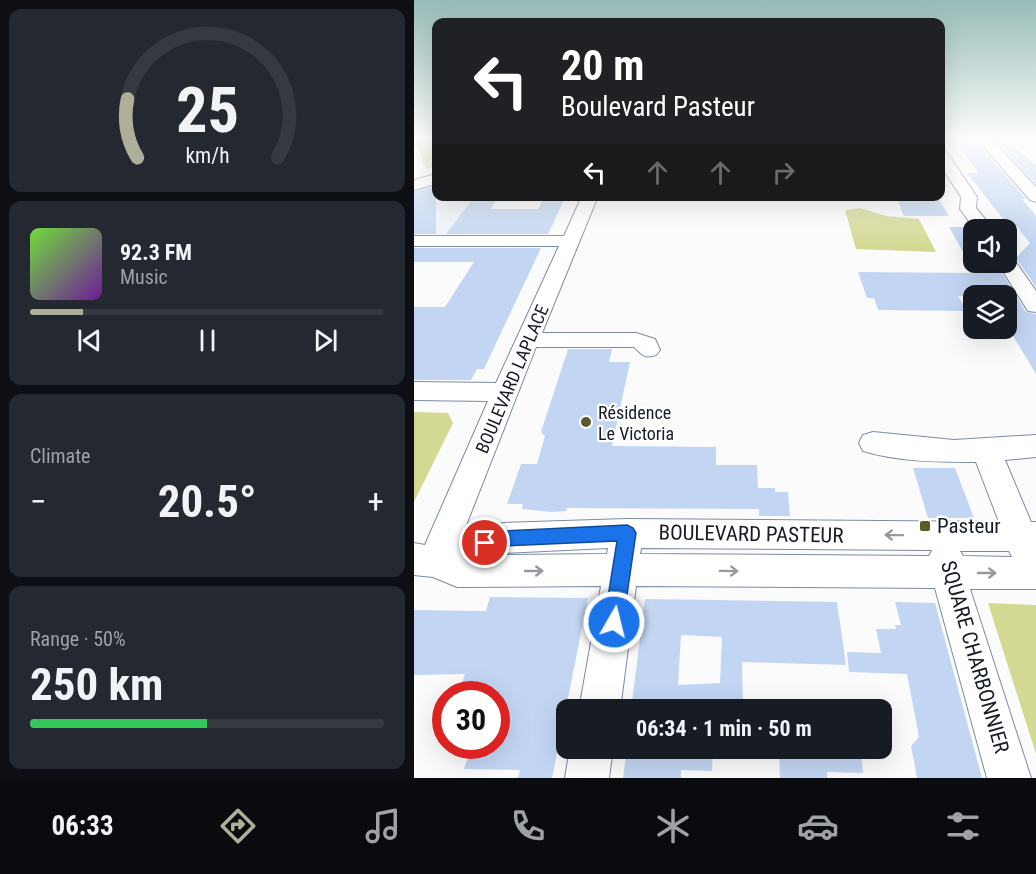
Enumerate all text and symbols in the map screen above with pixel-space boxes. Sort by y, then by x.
text: 20 m [561,41,644,90]
icon: left [462,42,540,120]
text: 25 [175,74,239,147]
text: Boulevard Pasteur [561,91,755,123]
text: km/h [185,143,229,168]
icon: left [578,156,611,189]
icon: ahead [641,156,674,189]
icon: ahead [704,156,737,189]
icon: right [767,156,800,189]
map controls [963,219,1017,339]
button: sound [963,219,1017,273]
text: 92.3 FM [120,240,192,265]
text: Music [120,265,168,289]
button: layers [963,285,1017,339]
street label: BOULEVARD LAPLACE [471,302,553,456]
icon: previous [73,324,106,357]
icon: pause [191,324,224,357]
icon: next [309,324,342,357]
place label: Résidence Le Victoria [598,402,674,444]
marker: Résidence Le Victoria [579,415,593,429]
text: Climate [30,444,90,468]
text: 20.5° [158,475,256,528]
text: − [30,482,47,521]
text: + [368,482,384,521]
place label: Pasteur [937,514,1001,538]
pin [459,517,510,568]
marker: Pasteur [918,519,932,533]
street label: BOULEVARD PASTEUR [658,520,844,548]
icon: arrive [468,526,501,559]
one-way arrow [884,529,904,541]
street label: SQUARE CHARBONNIER [936,558,1014,756]
one-way arrow [523,565,543,577]
one-way arrow [718,565,738,577]
one-way arrow [976,567,996,579]
position arrow [582,590,646,654]
text: Range · 50% [30,627,126,651]
text: 250 km [30,658,163,711]
speed limit sign: 30 [432,681,510,759]
text: 06:34 · 1 min · 50 m [636,716,812,741]
icon: directions [217,805,259,847]
icon: music [362,805,404,847]
icon: phone [507,805,549,847]
icon: climate [652,805,694,847]
icon: car [797,805,839,847]
icon: filters [942,805,984,847]
text: 06:33 [52,810,114,842]

